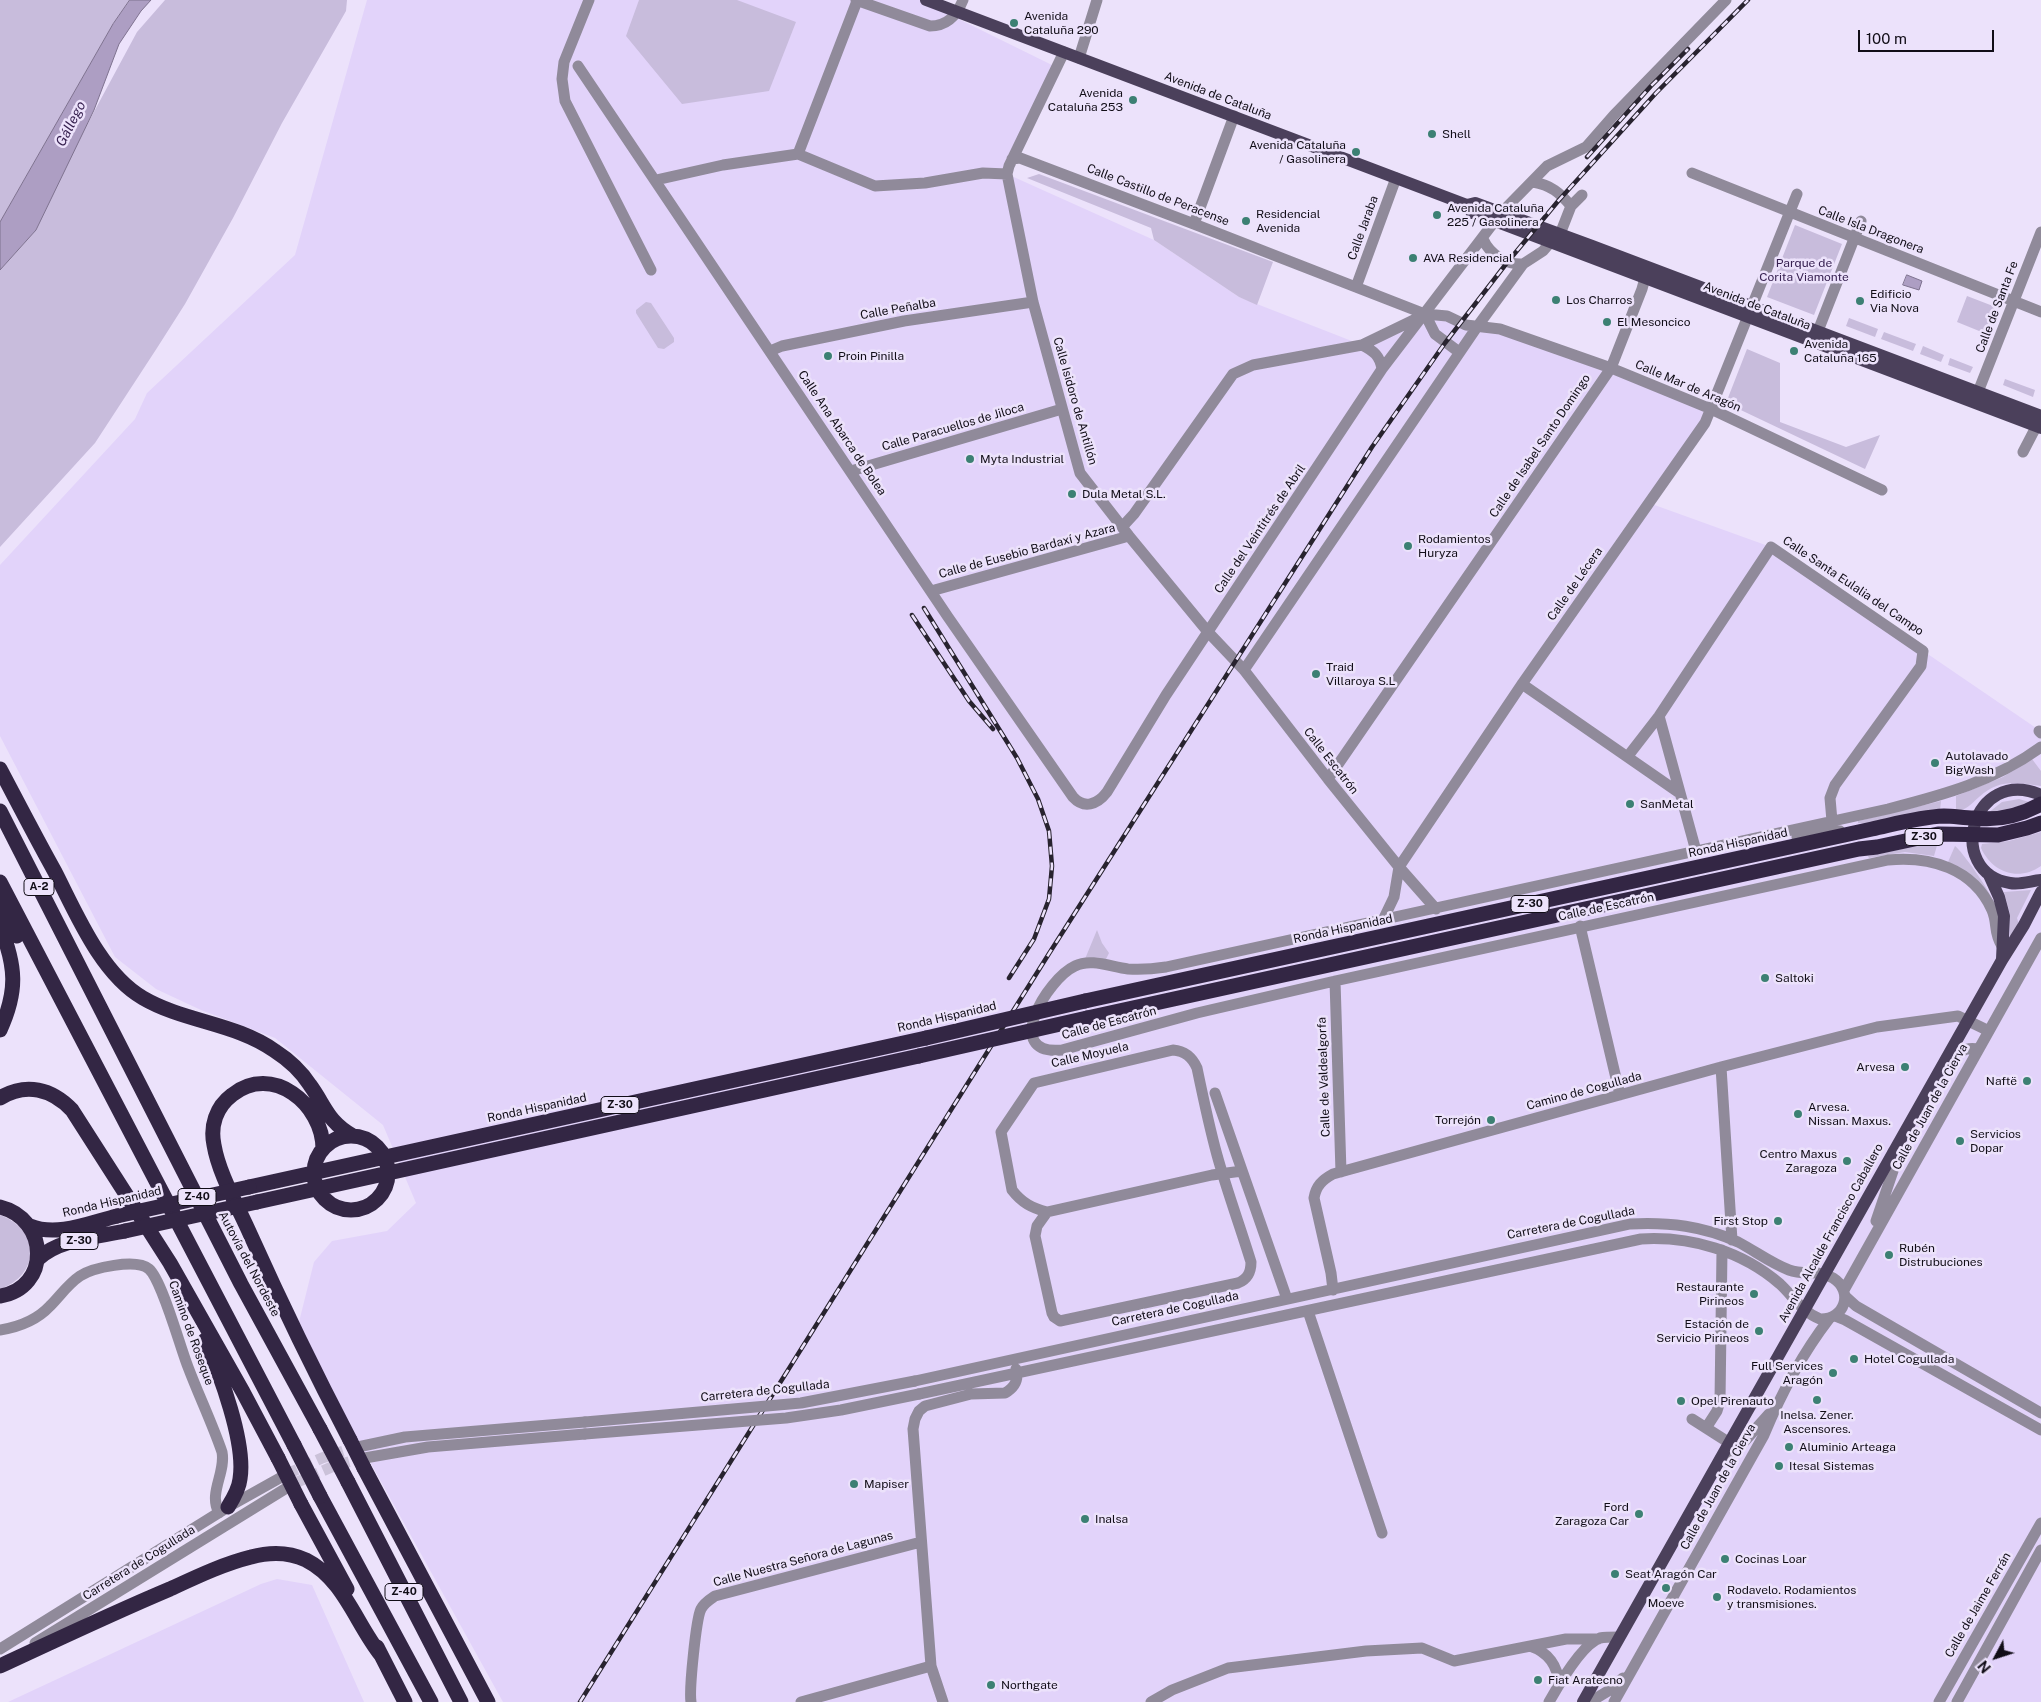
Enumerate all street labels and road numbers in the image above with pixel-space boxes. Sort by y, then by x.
street label: Avenida de Cataluña [1162,69,1274,123]
street label: Calle Castillo de Peracense [1085,161,1231,229]
street label: Calle Jaraba [1345,194,1381,262]
street label: Calle Isla Dragonera [1816,203,1926,257]
street label: Calle de Santa Fe [1973,259,2021,355]
street label: Avenida de Cataluña [1701,279,1813,333]
street label: Calle Peñalba [859,295,937,323]
street label: Calle Isidoro de Antillón [1050,335,1100,467]
street label: Calle Mar de Aragón [1633,357,1743,415]
street label: Calle Ana Abarca de Bolea [795,368,889,498]
street label: Calle de Isabel Santo Domingo [1487,372,1593,520]
street label: Calle Paracuellos de Jiloca [880,400,1026,454]
street label: Calle del Veintitrés de Abril [1211,462,1309,596]
street label: Calle de Eusebio Bardaxí y Azara [937,520,1117,582]
street label: Calle Santa Eulalia del Campo [1780,533,1926,639]
street label: Calle de Lécera [1544,545,1606,623]
street label: Calle Escatrón [1301,725,1361,797]
street label: Ronda Hispanidad [1687,825,1789,861]
road number: Z-30 [1905,829,1943,846]
road number: A-2 [24,879,54,896]
street label: Calle de Escatrón [1557,890,1655,924]
road number: Z-30 [1511,896,1549,912]
street label: Ronda Hispanidad [1292,911,1394,947]
street label: Ronda Hispanidad [896,999,998,1035]
street label: Calle de Escatrón [1060,1003,1158,1043]
street label: Calle de Valdealgorfa [1315,1017,1333,1137]
street label: Calle Moyuela [1050,1039,1130,1071]
street label: Calle de Juan de la Cierva [1889,1042,1971,1172]
street label: Camino de Cogullada [1525,1069,1643,1113]
street label: Ronda Hispanidad [486,1090,588,1126]
road number: Z-30 [601,1096,639,1114]
street label: Avenida Alcalde Francisco Caballero [1776,1141,1886,1325]
street label: Ronda Hispanidad [61,1184,163,1220]
road number: Z-40 [178,1188,216,1206]
street label: Carretera de Cogullada [1506,1204,1636,1242]
street label: Autovía del Nordeste [215,1209,283,1319]
road number: Z-30 [60,1232,98,1250]
street label: Camino de Roseque [165,1279,217,1387]
street label: Carretera de Cogullada [1110,1288,1240,1330]
street label: Carretera de Cogullada [700,1377,830,1405]
street label: Calle de Juan de la Cierva [1677,1422,1759,1552]
street label: Carretera de Cogullada [80,1523,198,1603]
street label: Calle Nuestra Señora de Lagunas [712,1528,894,1590]
street label: Calle de Jaime Ferrán [1942,1550,2014,1660]
road number: Z-40 [385,1584,423,1600]

